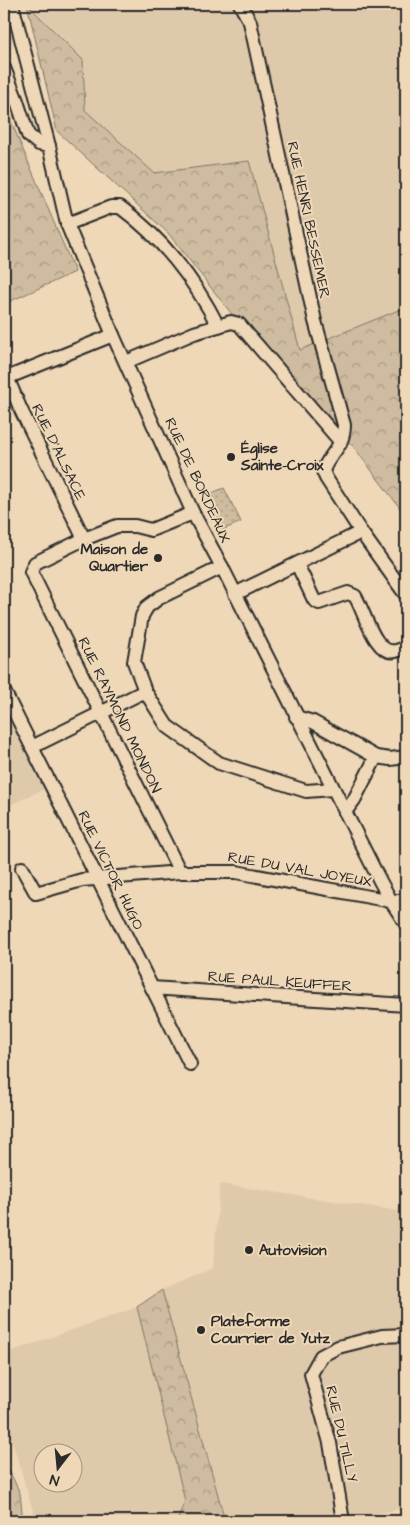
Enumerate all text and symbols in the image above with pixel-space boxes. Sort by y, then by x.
street label: RUE HENRI BESSEMER [282,140,335,301]
street label: RUE D'ALSACE [26,400,91,504]
street label: RUE DE BORDEAUX [159,414,236,546]
place label: Église Sainte-Croix [240,438,324,476]
marker: Église Sainte-Croix [225,451,237,463]
place label: Maison de Quartier [80,539,149,577]
marker: Maison de Quartier [152,552,164,564]
street label: RUE RAYMOND MONDON [73,634,166,797]
street label: RUE VICTOR HUGO [73,807,149,933]
street label: RUE DU VAL JOYEUX [226,846,374,892]
street label: RUE PAUL KEUFFER [207,966,353,997]
place label: Autovision [259,1240,327,1261]
marker: Autovision [243,1244,255,1256]
place label: Plateforme Courrier de Yutz [211,1311,330,1349]
marker: Plateforme Courrier de Yutz [195,1324,207,1336]
street label: RUE DU TILLY [320,1384,363,1484]
north arrow [32,1442,82,1492]
text: N [48,1469,62,1490]

